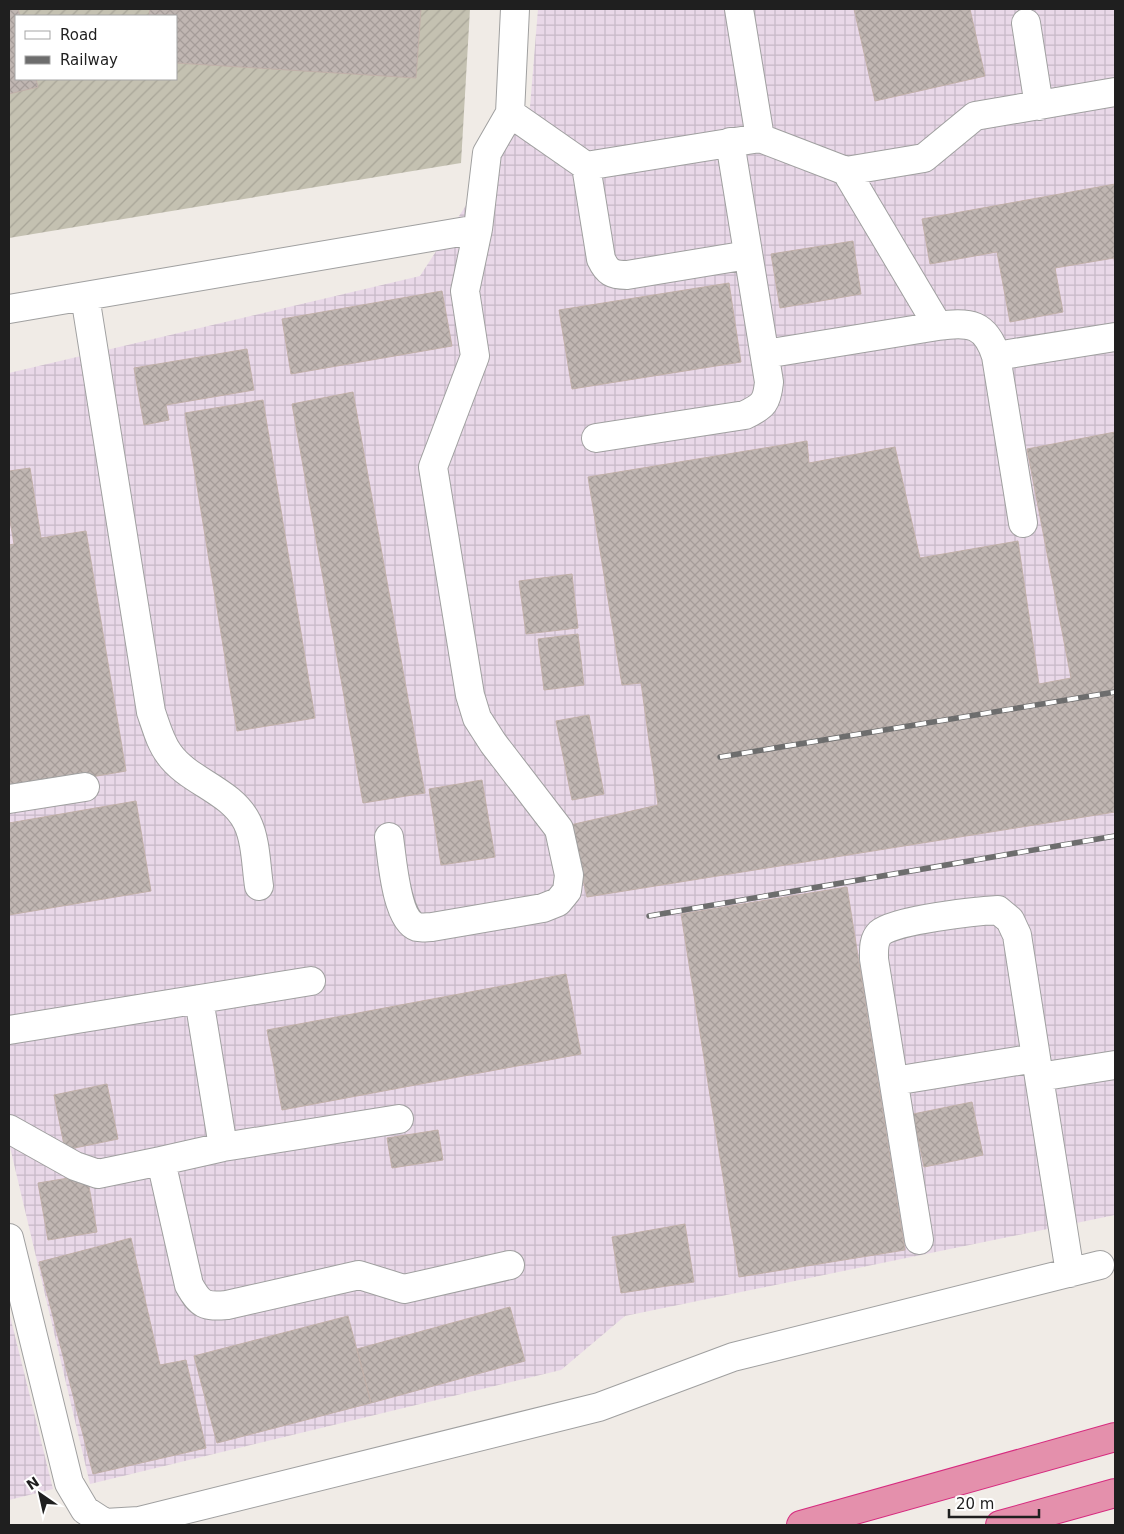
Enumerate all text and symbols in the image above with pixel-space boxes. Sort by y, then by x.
legend [15,15,178,80]
text: Road [60,26,98,44]
text: Railway [60,51,118,69]
north arrow [15,1469,65,1519]
text: N [23,1473,42,1493]
scale bar [949,1486,1039,1518]
text: 20 m [956,1495,994,1513]

